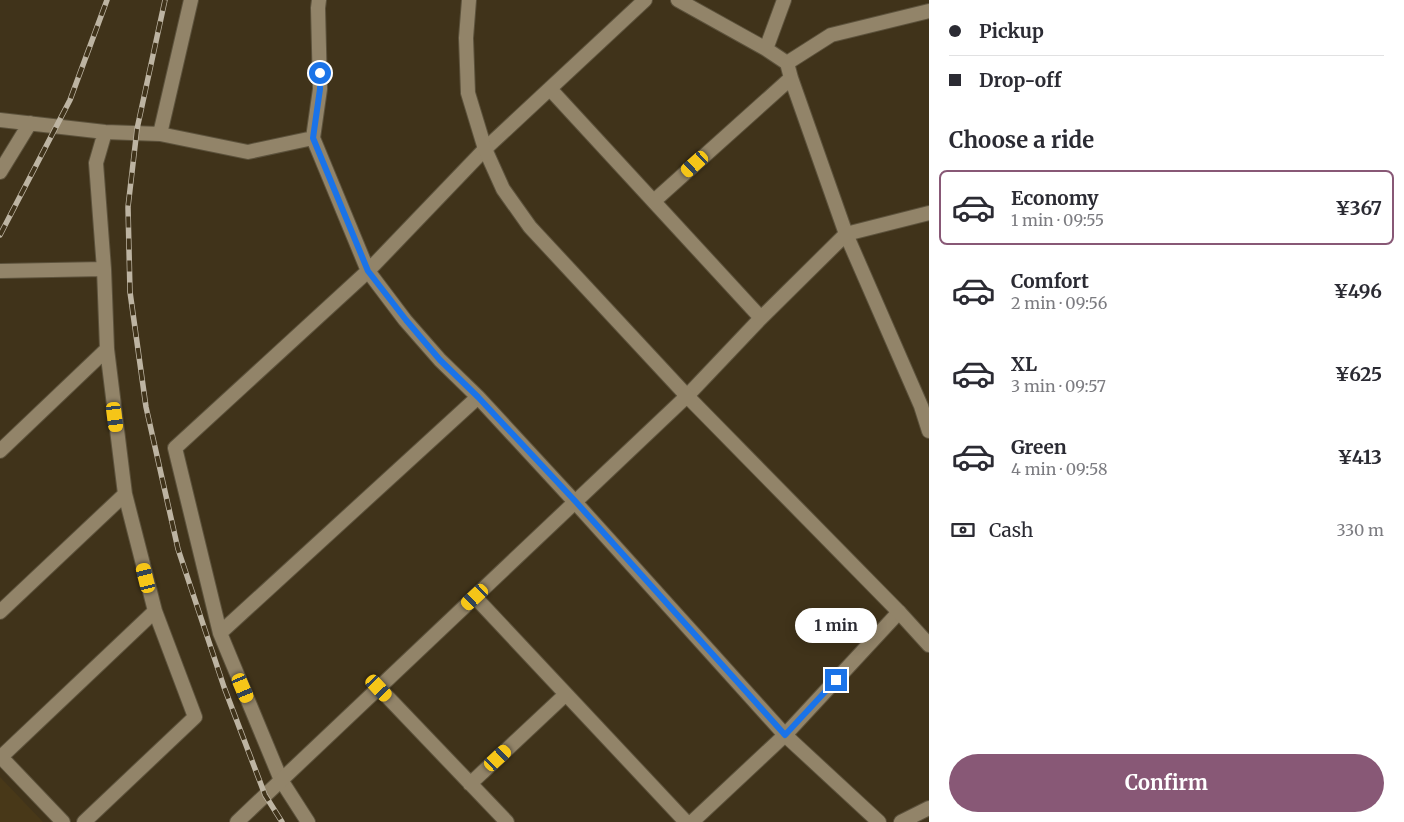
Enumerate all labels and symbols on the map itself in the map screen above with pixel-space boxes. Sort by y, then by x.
route start [309,62,331,84]
car [678,148,711,180]
car [105,401,124,433]
car [135,562,156,594]
car [458,581,491,613]
callout: 1 min [795,608,877,642]
route end [825,669,847,691]
car [230,671,255,705]
car [363,672,394,704]
car [481,742,514,774]

